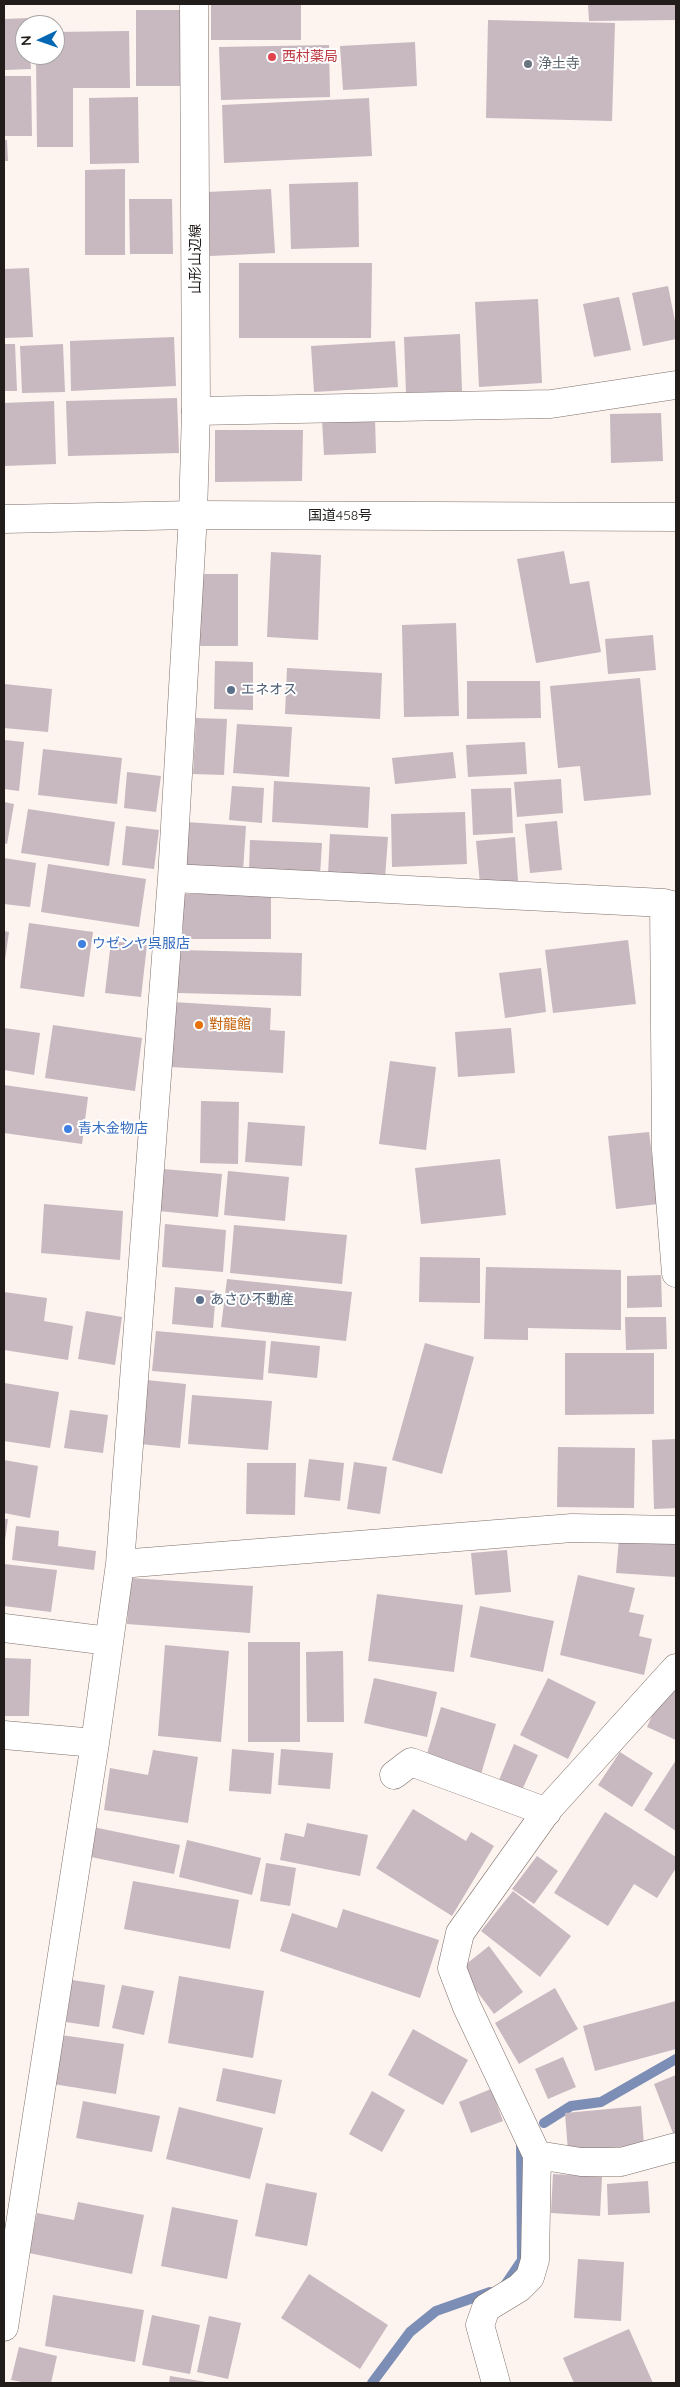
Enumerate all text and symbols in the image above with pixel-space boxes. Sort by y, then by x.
north arrow [15,15,65,65]
text: N [17,35,35,46]
place label: 西村薬局 [282,49,338,65]
marker: 西村薬局 [266,51,278,63]
place label: 浄土寺 [538,56,580,72]
marker: 浄土寺 [522,58,534,70]
street label: 山形山辺線 [188,224,204,294]
street label: 国道458号 [308,508,372,524]
place label: エネオス [241,682,297,698]
marker: エネオス [225,684,237,696]
place label: ウゼンヤ呉服店 [92,936,190,952]
marker: ウゼンヤ呉服店 [76,938,88,950]
place label: 對龍館 [209,1017,251,1033]
marker: 對龍館 [193,1019,205,1031]
place label: 青木金物店 [78,1121,148,1137]
marker: 青木金物店 [62,1123,74,1135]
place label: あさひ不動産 [210,1292,294,1308]
marker: あさひ不動産 [194,1294,206,1306]

